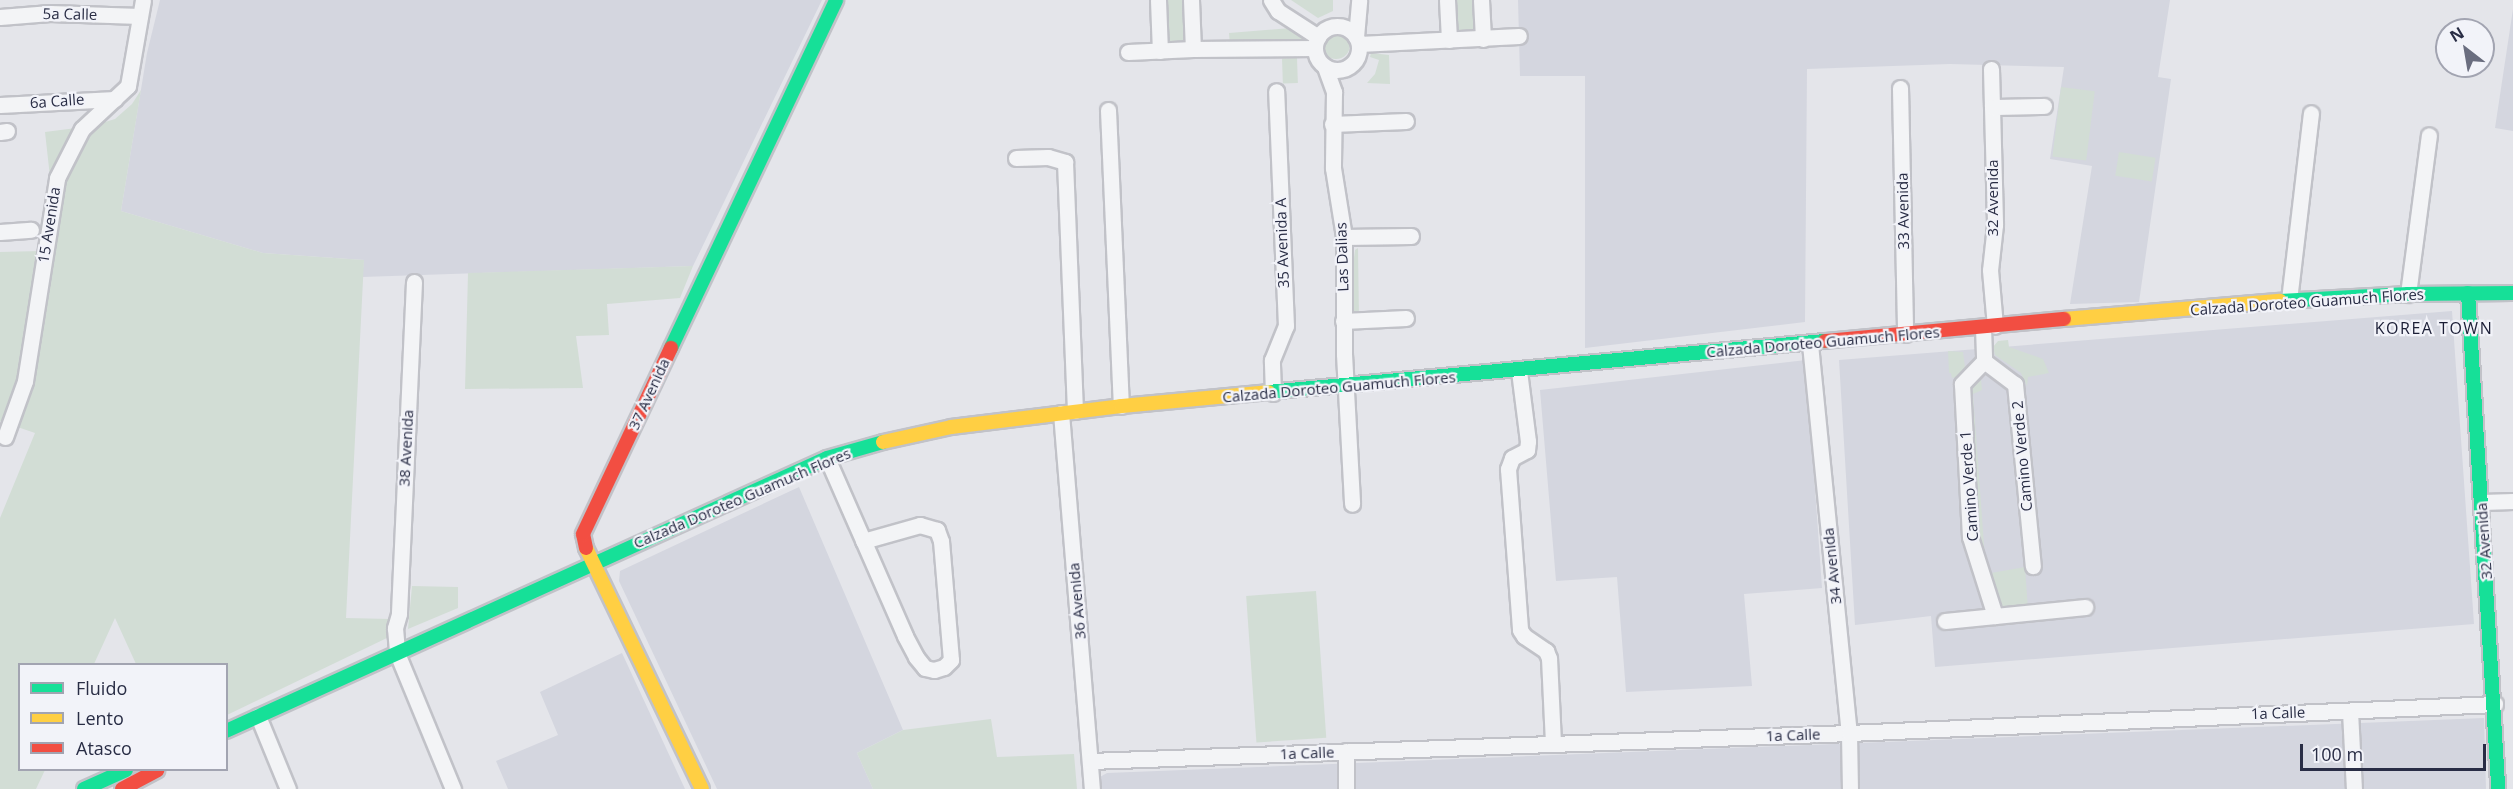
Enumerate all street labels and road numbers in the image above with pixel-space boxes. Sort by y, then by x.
street label: 5a Calle [43,5,97,23]
street label: 6a Calle [29,90,85,112]
street label: 32 Avenida [1984,160,2002,236]
street label: 33 Avenida [1893,172,1913,250]
street label: 15 Avenida [34,186,64,264]
street label: 35 Avenida A [1271,198,1293,288]
street label: Las Dalias [1332,222,1352,292]
street label: Calzada Doroteo Guamuch Flores [2190,285,2424,319]
street label: Calzada Doroteo Guamuch Flores [1706,323,1940,361]
street label: 37 Avenida [625,355,673,433]
street label: Calzada Doroteo Guamuch Flores [1222,368,1456,406]
street label: Camino Verde 2 [2008,400,2036,512]
street label: 38 Avenida [395,409,417,487]
street label: Camino Verde 1 [1956,430,1982,542]
street label: Calzada Doroteo Guamuch Flores [631,444,853,552]
street label: 32 Avenida [2472,502,2496,580]
street label: 34 Avenida [1819,527,1845,605]
street label: 36 Avenida [1065,562,1089,640]
street label: 1a Calle [2250,703,2306,723]
street label: 1a Calle [1765,725,1821,745]
street label: 1a Calle [1279,743,1335,763]

